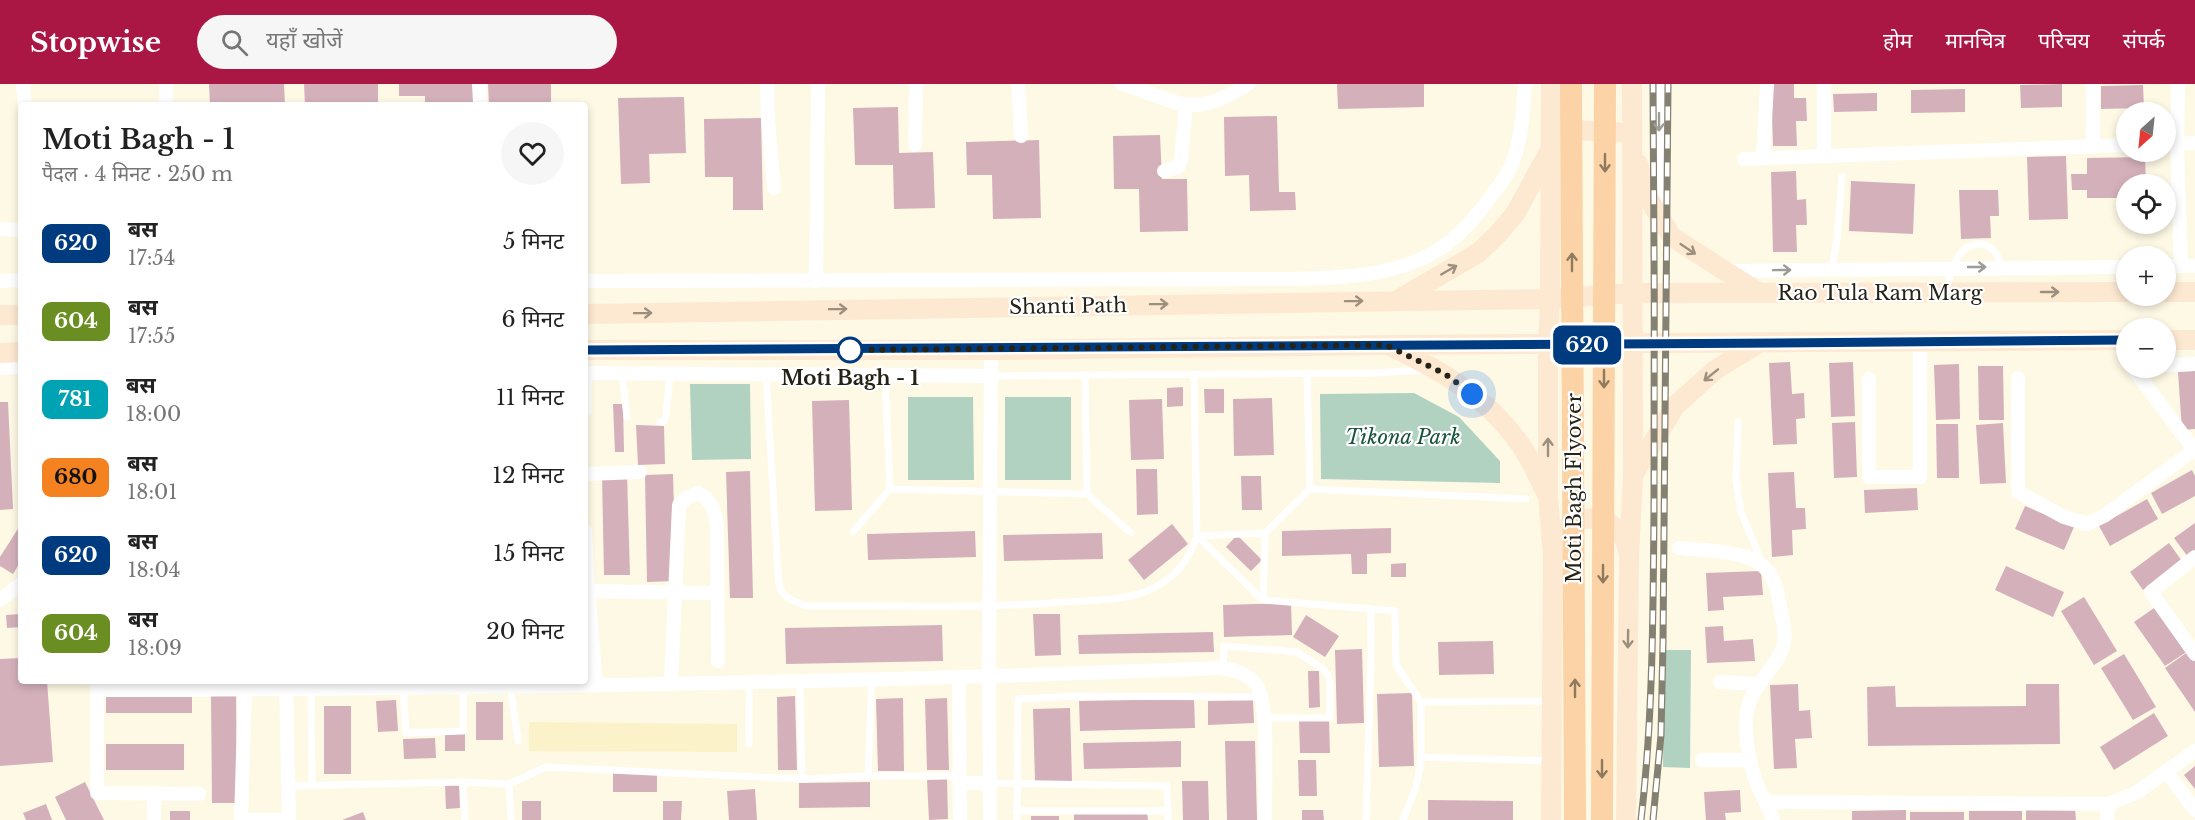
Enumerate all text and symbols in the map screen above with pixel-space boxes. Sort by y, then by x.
search box [197,15,617,69]
text: Stopwise [30,25,161,60]
icon: search [218,26,251,59]
text: यहाँ खोजें [266,27,343,54]
text: होम [1883,28,1912,54]
text: मानचित्र [1945,28,2005,54]
text: परिचय [2038,28,2090,54]
text: संपर्क [2123,28,2165,54]
north arrow [2116,102,2176,162]
map controls [2116,102,2176,378]
one-way arrow [1653,112,1665,132]
text: Moti Bagh - 1 [42,122,235,157]
button: heart [501,122,564,185]
one-way arrow [1599,153,1611,173]
text: पैदल · 4 मिनट · 250 m [42,162,233,186]
button: locate [2116,174,2176,234]
text: बस [128,216,158,243]
text: 5 मिनट [503,228,564,255]
text: 620 [54,230,98,256]
one-way arrow [1679,243,1696,255]
text: 17:54 [128,246,175,270]
button: + [2116,246,2176,306]
one-way arrow [1566,253,1578,273]
one-way arrow [1966,261,1986,273]
one-way arrow [1440,264,1457,276]
one-way arrow [1771,264,1791,276]
street label: Rao Tula Ram Marg [1778,281,1983,305]
one-way arrow [2039,286,2059,298]
street label: Shanti Path [1009,293,1127,319]
text: बस [128,294,158,321]
one-way arrow [1344,295,1364,306]
one-way arrow [1149,298,1169,310]
one-way arrow [828,304,848,315]
text: 6 मिनट [501,306,564,333]
one-way arrow [633,307,653,319]
text: 604 [54,308,98,334]
button: − [2116,318,2176,378]
text: 17:55 [128,324,175,348]
line badge: 620 [1552,326,1622,364]
text: 620 [1565,332,1609,358]
marker: Moti Bagh - 1 [837,337,863,363]
place label: Moti Bagh - 1 [781,366,919,390]
one-way arrow [1703,368,1719,381]
one-way arrow [1598,369,1610,389]
text: बस [126,372,156,399]
your location [1457,379,1487,409]
text: 11 मिनट [496,384,564,411]
text: 781 [58,386,92,412]
street label: Moti Bagh Flyover [1562,393,1586,583]
text: 18:00 [126,402,181,426]
park label: Tikona Park [1346,425,1460,449]
one-way arrow [1542,437,1554,457]
text: बस [127,450,157,477]
text: 12 मिनट [492,462,564,489]
text: 680 [54,464,97,490]
text: 18:01 [127,480,177,504]
text: बस [128,528,158,555]
text: 15 मिनट [493,540,564,567]
text: 620 [54,542,98,568]
text: 18:04 [128,558,180,582]
one-way arrow [1597,564,1609,584]
text: बस [128,606,158,633]
text: 20 मिनट [486,618,564,645]
text: 604 [54,620,98,646]
one-way arrow [1622,628,1634,648]
text: 18:09 [128,636,182,660]
one-way arrow [1569,679,1581,699]
one-way arrow [1596,759,1608,779]

